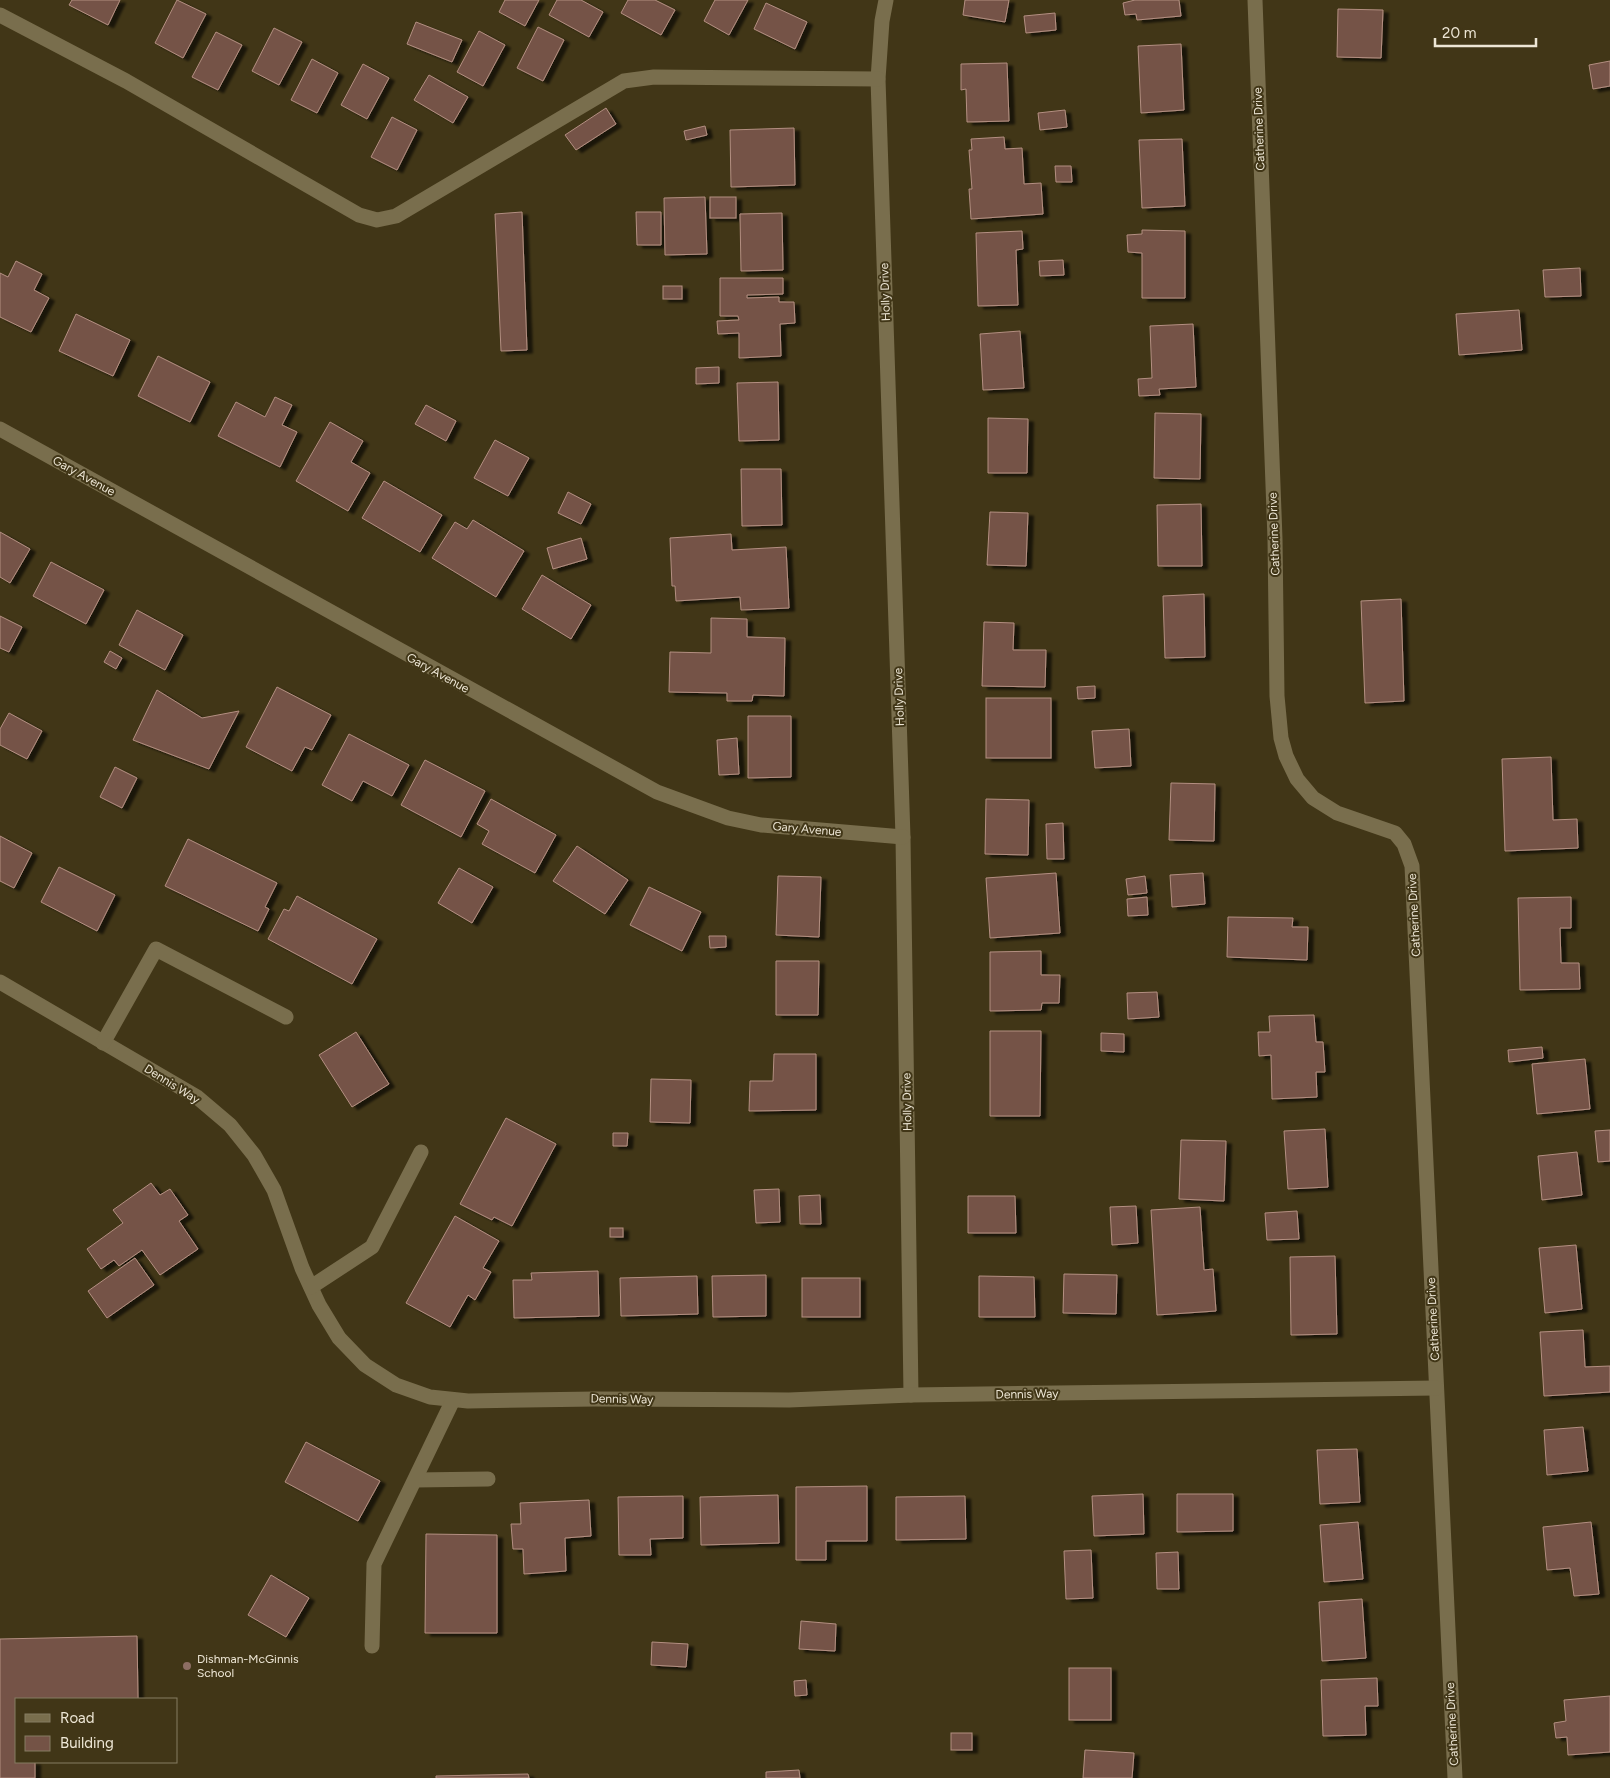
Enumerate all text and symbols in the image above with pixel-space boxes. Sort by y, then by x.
scale bar [1435,15,1536,47]
text: 20 m [1442,24,1476,42]
street label: Catherine Drive [1251,87,1267,171]
street label: Holly Drive [877,262,893,321]
street label: Gary Avenue [50,453,118,499]
street label: Catherine Drive [1266,492,1282,576]
street label: Gary Avenue [404,650,472,696]
street label: Holly Drive [891,667,907,726]
street label: Gary Avenue [772,819,842,839]
street label: Catherine Drive [1405,873,1423,957]
street label: Dennis Way [142,1061,203,1107]
street label: Holly Drive [899,1072,915,1131]
street label: Catherine Drive [1424,1277,1442,1361]
street label: Dennis Way [995,1386,1059,1402]
street label: Dennis Way [590,1391,654,1407]
place label: Dishman-McGinnis School [197,1652,299,1680]
marker: Dishman-McGinnis School [181,1660,193,1672]
street label: Catherine Drive [1443,1682,1461,1766]
legend [15,1698,178,1763]
text: Road [60,1709,95,1727]
text: Building [60,1734,114,1752]

